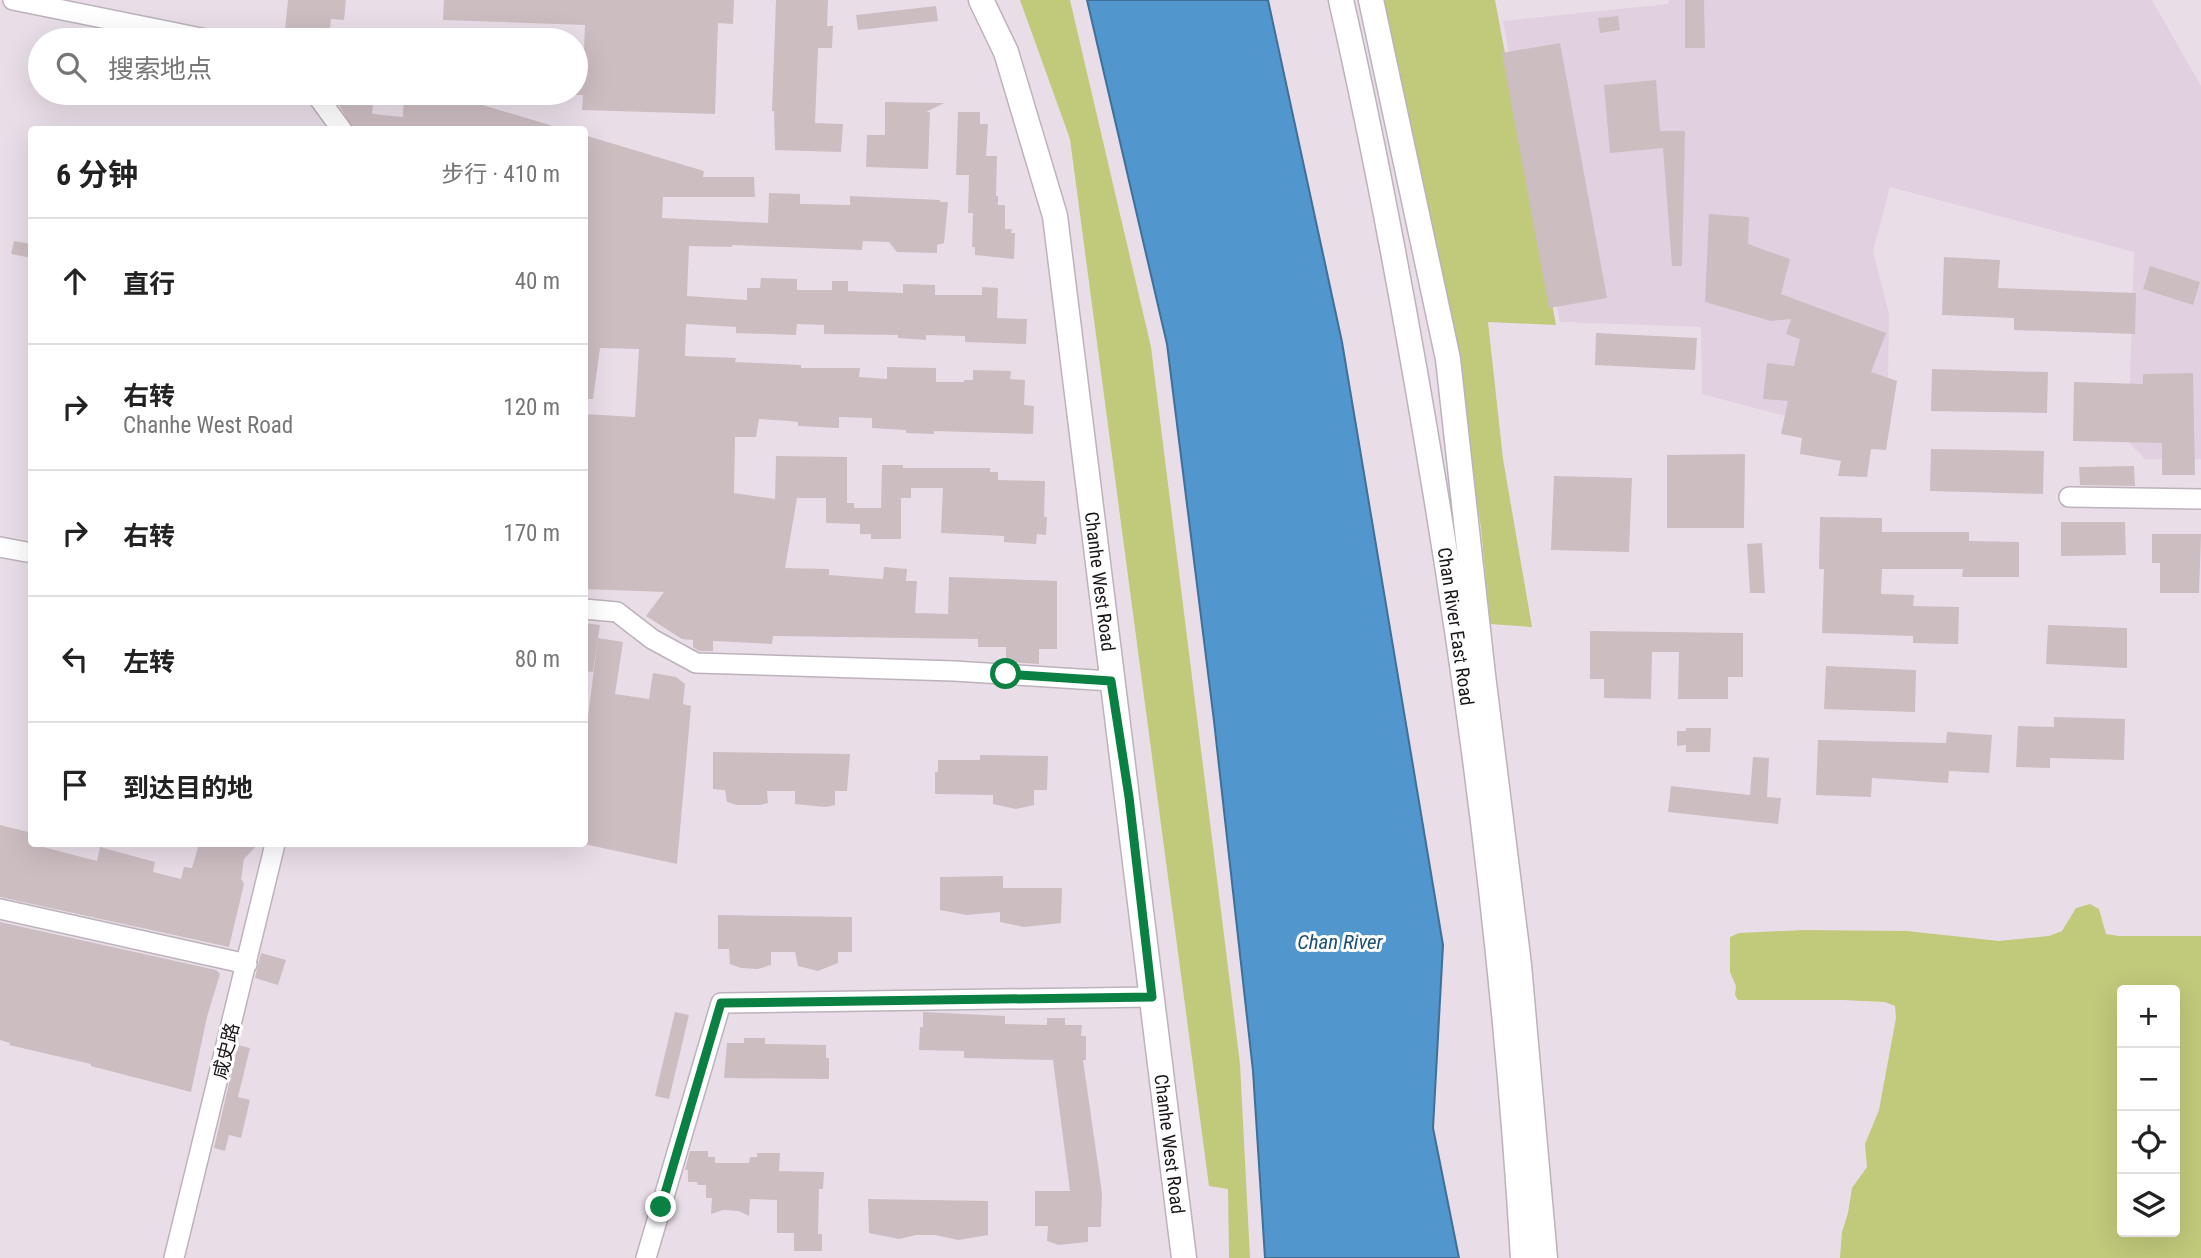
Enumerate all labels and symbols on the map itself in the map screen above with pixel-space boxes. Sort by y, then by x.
street label: Chanhe West Road [1080,510,1120,653]
street label: Chan River East Road [1433,546,1479,707]
route start [990,658,1021,689]
water label: Chan River [1297,930,1384,954]
street label: 咸史路 [208,1021,244,1081]
street label: Chanhe West Road [1150,1073,1190,1215]
route end [645,1191,676,1222]

